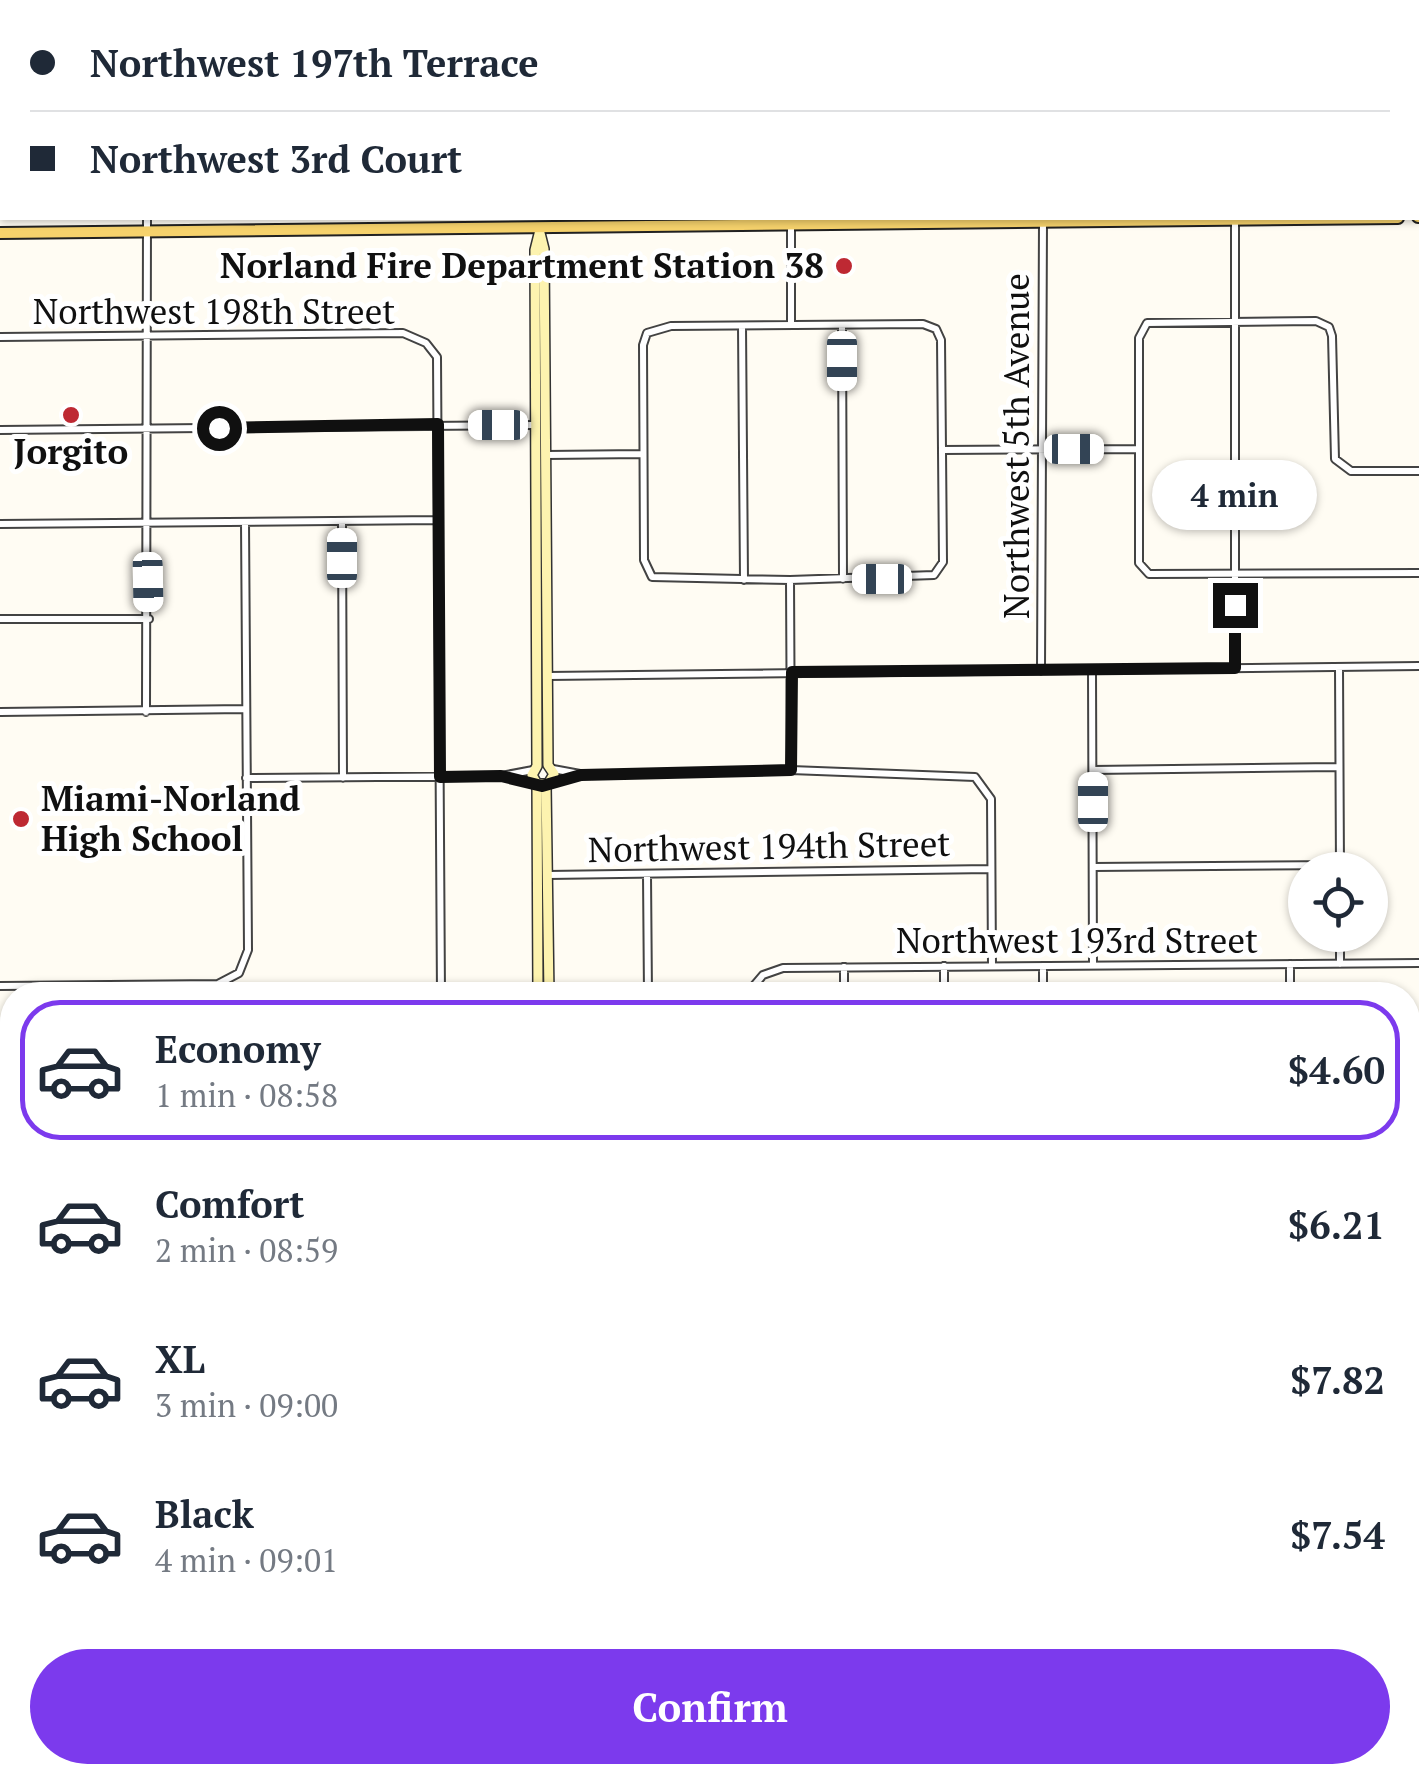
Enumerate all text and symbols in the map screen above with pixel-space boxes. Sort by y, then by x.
text: Northwest 197th Terrace [90,38,539,88]
text: Northwest 3rd Court [90,134,462,184]
place label: Norland Fire Department Station 38 [220,242,824,288]
marker: Norland Fire Department Station 38 [833,255,855,277]
street label: Northwest 5th Avenue [993,273,1039,619]
street label: Northwest 198th Street [33,288,395,334]
car [827,331,857,391]
marker: Jorgito [60,404,82,426]
route start [197,406,242,451]
car [468,410,528,440]
place label: Jorgito [14,428,128,474]
car [1044,434,1104,464]
callout: 4 min [1152,460,1318,530]
text: 4 min [1191,474,1278,516]
car [327,528,357,588]
car [132,552,164,612]
car [852,564,912,594]
route end [1213,583,1258,628]
car [1078,772,1108,832]
place label: Miami-Norland High School [41,775,300,861]
marker: Miami-Norland High School [10,808,32,830]
street label: Northwest 194th Street [587,820,951,872]
map controls [1288,852,1388,952]
button: locate [1288,852,1388,952]
street label: Northwest 193rd Street [896,917,1258,963]
text: Economy [155,1024,321,1074]
icon: car [35,1025,125,1115]
text: $4.60 [1288,1045,1385,1095]
text: 1 min · 08:58 [155,1074,338,1116]
text: Comfort [155,1179,304,1229]
icon: car [35,1180,125,1270]
text: $6.21 [1288,1200,1385,1250]
text: 2 min · 08:59 [155,1229,338,1271]
text: XL [155,1334,205,1384]
icon: car [35,1335,125,1425]
text: $7.82 [1290,1355,1385,1405]
text: 3 min · 09:00 [155,1384,338,1426]
text: Black [155,1489,254,1539]
icon: car [35,1490,125,1580]
text: $7.54 [1290,1510,1385,1560]
text: 4 min · 09:01 [155,1539,338,1581]
button: Confirm [30,1649,1390,1764]

